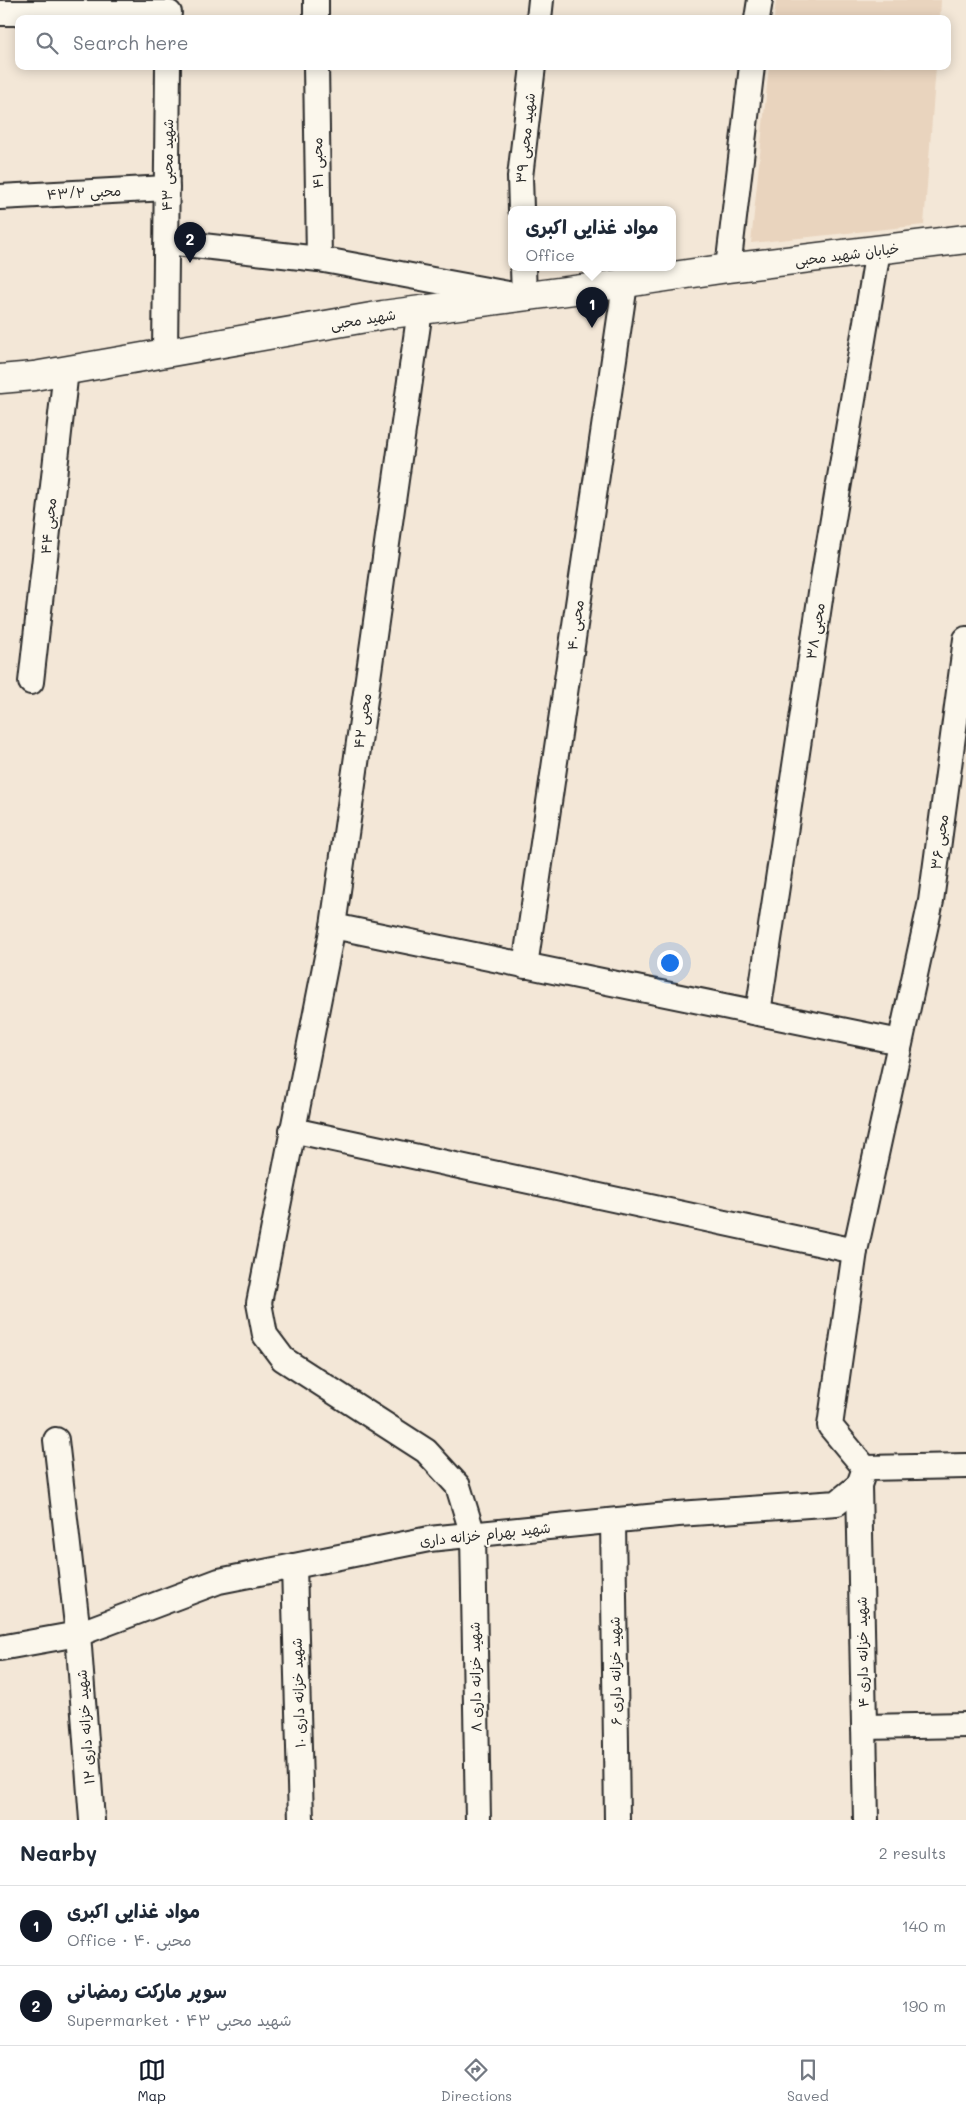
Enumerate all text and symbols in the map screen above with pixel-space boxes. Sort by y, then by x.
search box [15,15,951,70]
icon: search [33,29,61,57]
text: Search here [73,30,189,55]
street label: شهید محبی ۳۹ [511,92,539,184]
street label: شهید محبی ۴۳ [157,119,177,211]
street label: محبی ۴۱ [307,137,327,189]
street label: محبی ۴۳/۲ [46,181,122,203]
popup [508,206,676,271]
text: مواد غذایی اکبری [525,214,659,239]
pin: 2 [174,222,206,263]
street label: خیابان شهید محبی [794,238,900,270]
text: Office [525,244,575,265]
pin: 1 [576,287,608,328]
street label: شهید محبی [329,304,397,334]
street label: محبی ۴۴ [36,497,60,555]
street label: محبی ۴۰ [562,598,588,652]
street label: محبی ۳۸ [801,601,829,661]
street label: محبی ۴۲ [349,692,375,750]
street label: محبی ۳۶ [926,813,952,871]
your location [657,950,683,976]
street label: شهید بهرام خزانه داری [419,1518,552,1552]
street label: شهید خزانه داری ۴ [852,1596,872,1708]
street label: شهید خزانه داری ۶ [605,1616,625,1726]
street label: شهید خزانه داری ۸ [465,1622,485,1732]
street label: شهید خزانه داری ۱۰ [287,1638,309,1748]
street label: شهید خزانه داری ۱۲ [72,1669,98,1785]
text: Nearby [20,1839,97,1866]
text: 2 results [879,1842,946,1863]
text: مواد غذایی اکبری [67,1898,200,1923]
text: 1 [32,1915,40,1936]
text: 140 m [902,1915,946,1936]
text: Office · محبی ۴۰ [67,1929,192,1950]
text: سوپر مارکت رمضانی [67,1978,227,2003]
text: 2 [32,1995,40,2016]
text: 190 m [902,1995,946,2016]
text: Supermarket · شهید محبی ۴۳ [67,2009,292,2030]
tab: Map [137,2056,166,2105]
tab: Directions [441,2056,512,2105]
tab: Saved [787,2056,829,2105]

